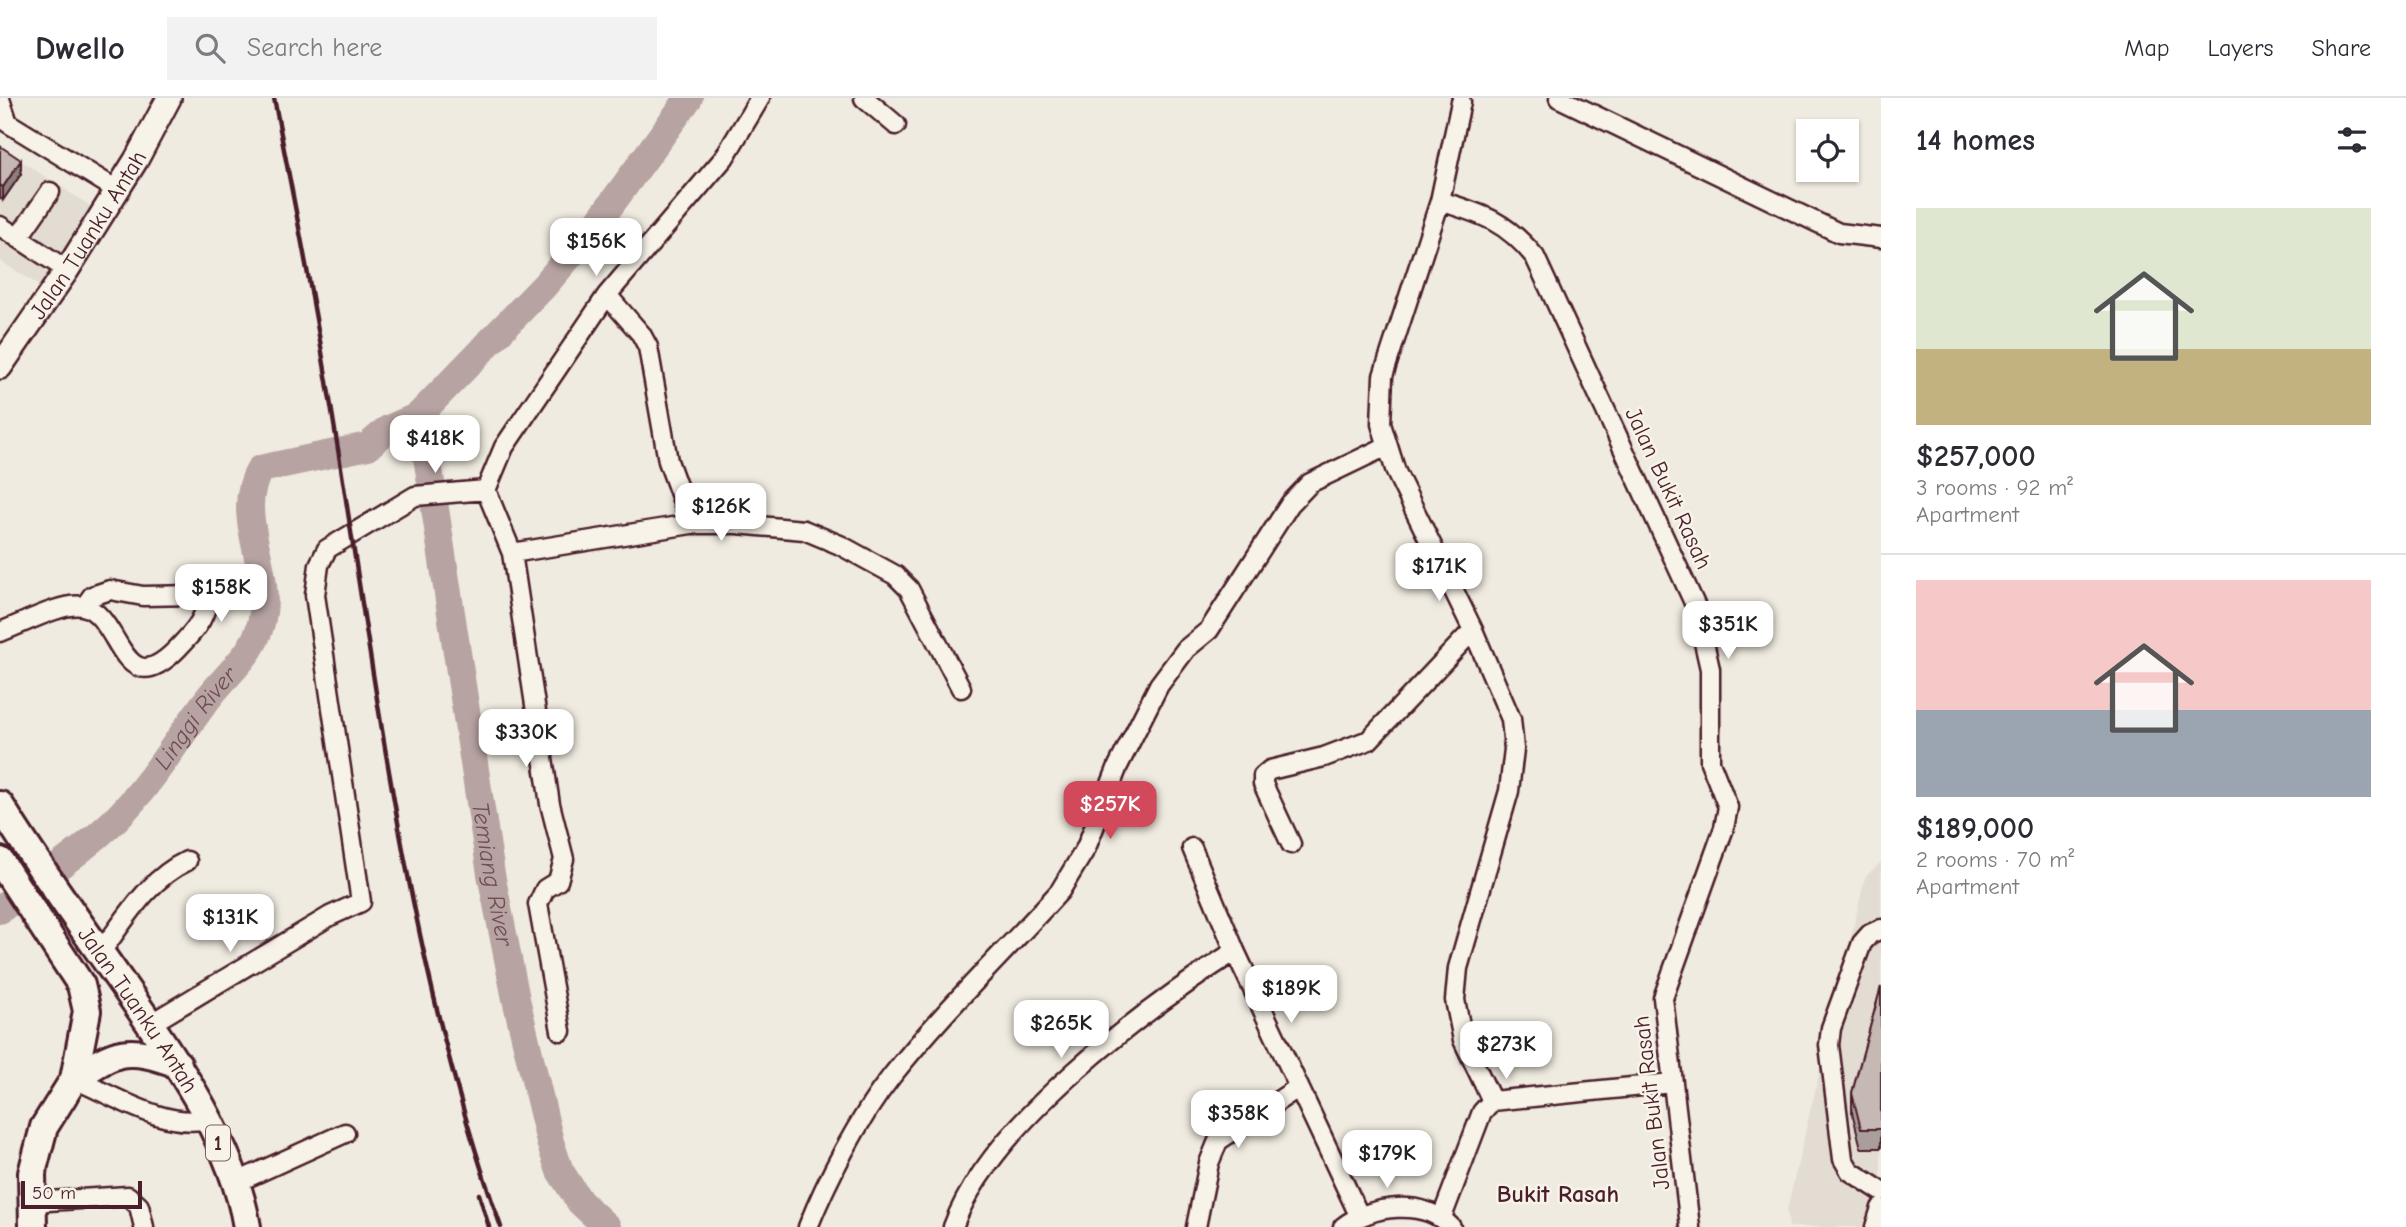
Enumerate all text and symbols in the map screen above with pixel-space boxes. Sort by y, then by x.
search box [167,17,657,80]
text: Dwello [35,29,125,67]
icon: search [191,29,229,67]
text: Search here [247,33,382,63]
text: Map [2124,34,2170,62]
text: Layers [2208,34,2273,62]
text: Share [2311,34,2371,62]
map controls [1796,119,1859,182]
button: locate [1796,119,1859,182]
icon: filters [2333,121,2371,159]
text: 14 homes [1916,123,2035,158]
street label: Jalan Tuanku Antah [24,146,152,324]
pin: $156K [547,218,645,278]
text: $156K [566,227,626,254]
icon: home [2081,253,2207,379]
street label: Jalan Bukit Rasah [1619,403,1718,573]
pin: $418K [386,416,484,475]
text: $418K [406,424,464,451]
text: $257,000 [1916,439,2036,474]
text: 3 rooms · 92 m² [1916,474,2073,501]
pin: $126K [672,484,770,543]
text: $126K [691,492,751,519]
text: Apartment [1916,501,2019,528]
pin: $171K [1390,544,1488,603]
text: $171K [1411,552,1467,579]
pin: $158K [172,564,270,624]
text: $158K [191,573,251,600]
pin: $351K [1679,602,1777,661]
text: $351K [1698,610,1758,637]
icon: home [2081,625,2207,751]
water label: Linggi River [148,660,244,775]
pin: $330K [477,710,575,769]
text: $330K [495,718,557,745]
pin: $257K [1061,782,1159,841]
text: $257K [1080,790,1140,817]
water label: Temiang River [466,800,519,950]
text: $189,000 [1916,811,2034,846]
text: 2 rooms · 70 m² [1916,846,2074,873]
text: Apartment [1916,873,2019,900]
pin: $131K [181,894,279,954]
text: $131K [202,903,258,930]
street label: Jalan Tuanku Antah [72,922,204,1098]
pin: $189K [1242,965,1340,1025]
text: $189K [1261,974,1321,1001]
pin: $265K [1012,1000,1110,1060]
text: $265K [1030,1009,1092,1036]
street label: Jalan Bukit Rasah [1627,1014,1676,1192]
pin: $273K [1457,1021,1555,1081]
text: $273K [1476,1030,1536,1057]
pin: $358K [1189,1090,1287,1150]
text: $358K [1207,1099,1269,1126]
road number: 1 [206,1126,230,1160]
pin: $179K [1338,1130,1436,1190]
text: $179K [1358,1139,1416,1166]
scale bar [21,1178,142,1210]
district label: Bukit Rasah [1497,1180,1619,1208]
text: 50 m [32,1182,76,1204]

